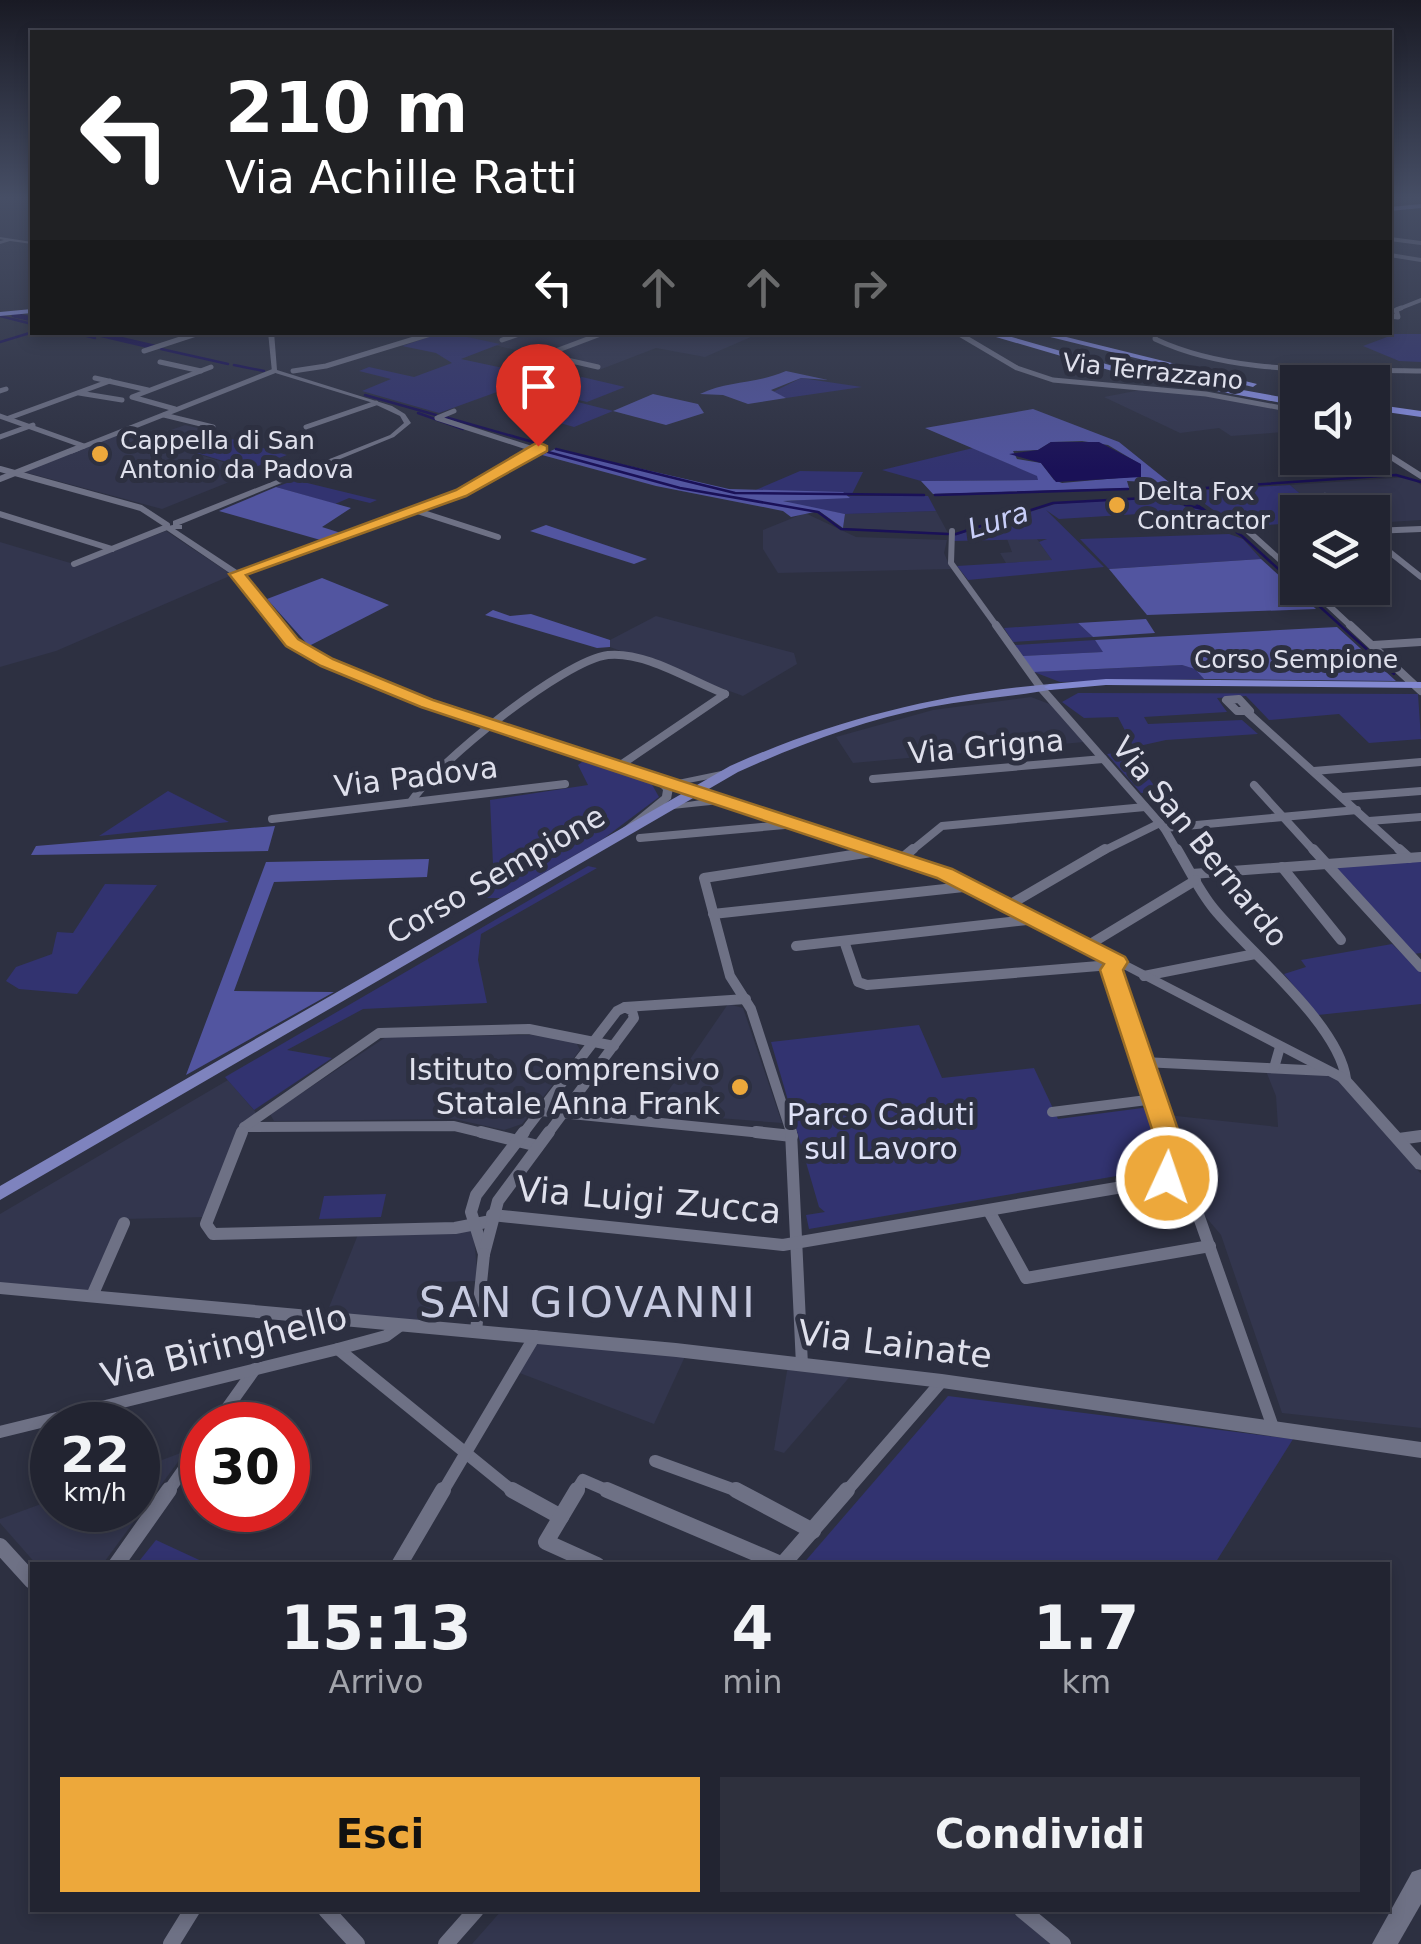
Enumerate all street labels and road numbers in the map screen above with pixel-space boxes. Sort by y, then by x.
street label: Via Terrazzano [1061,348,1245,395]
street label: Corso Sempione [1194,645,1398,674]
street label: Via Grigna [906,722,1065,771]
street label: Via San Bernardo [1105,730,1296,954]
street label: Via Padova [332,749,500,804]
street label: Corso Sempione [381,798,611,951]
street label: Via Luigi Zucca [515,1169,783,1231]
street label: Via Biringhello [97,1296,351,1396]
street label: Via Lainate [796,1312,994,1376]

